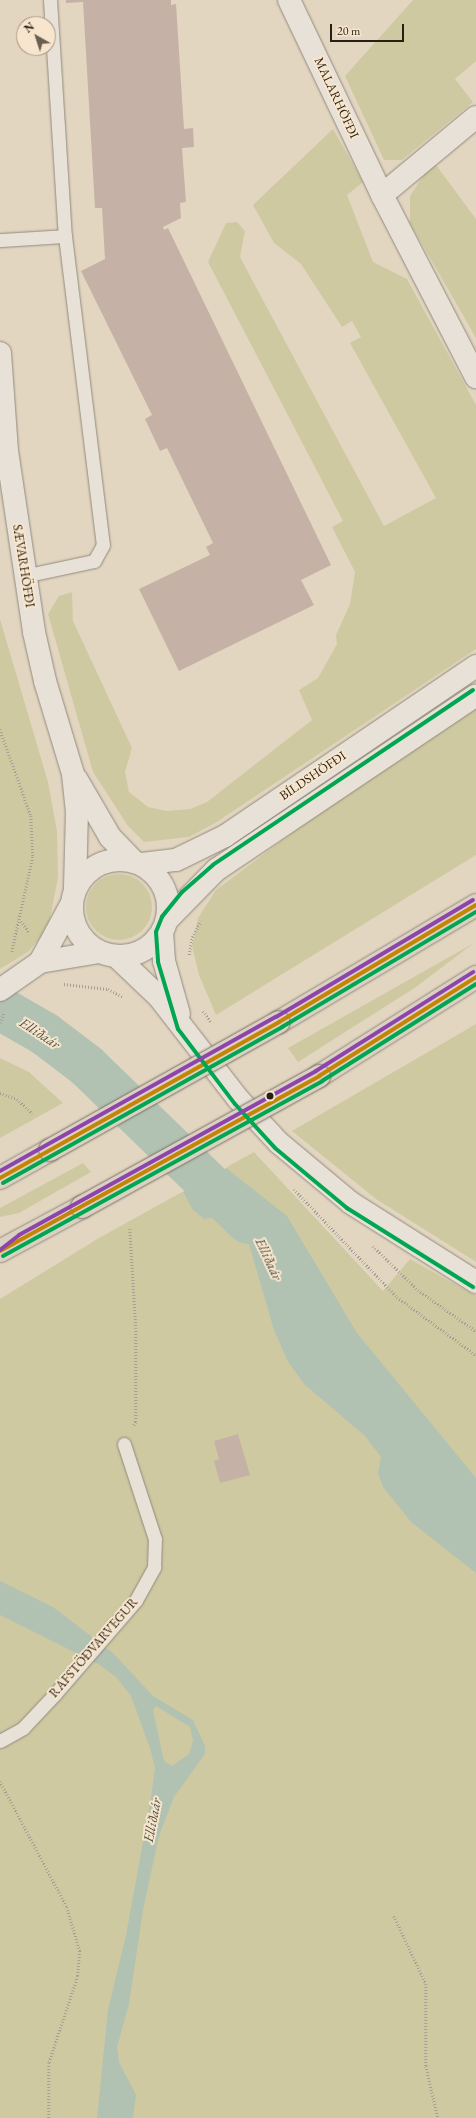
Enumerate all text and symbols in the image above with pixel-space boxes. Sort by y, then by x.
north arrow [16,16,56,56]
scale bar [332,16,406,42]
text: N [21,19,37,36]
text: 20 m [337,23,360,39]
street label: MALARHÖFÐI [310,55,362,141]
street label: SÆVARHÖFÐI [9,523,37,609]
street label: BÍLDSHÖFÐI [277,748,349,804]
water label: Elliðaár [17,1014,63,1052]
unlabelled marker [265,1091,275,1101]
water label: Elliðaár [252,1235,286,1283]
street label: RAFSTÖÐVARVEGUR [46,1595,142,1701]
water label: Elliðaár [140,1797,164,1843]

